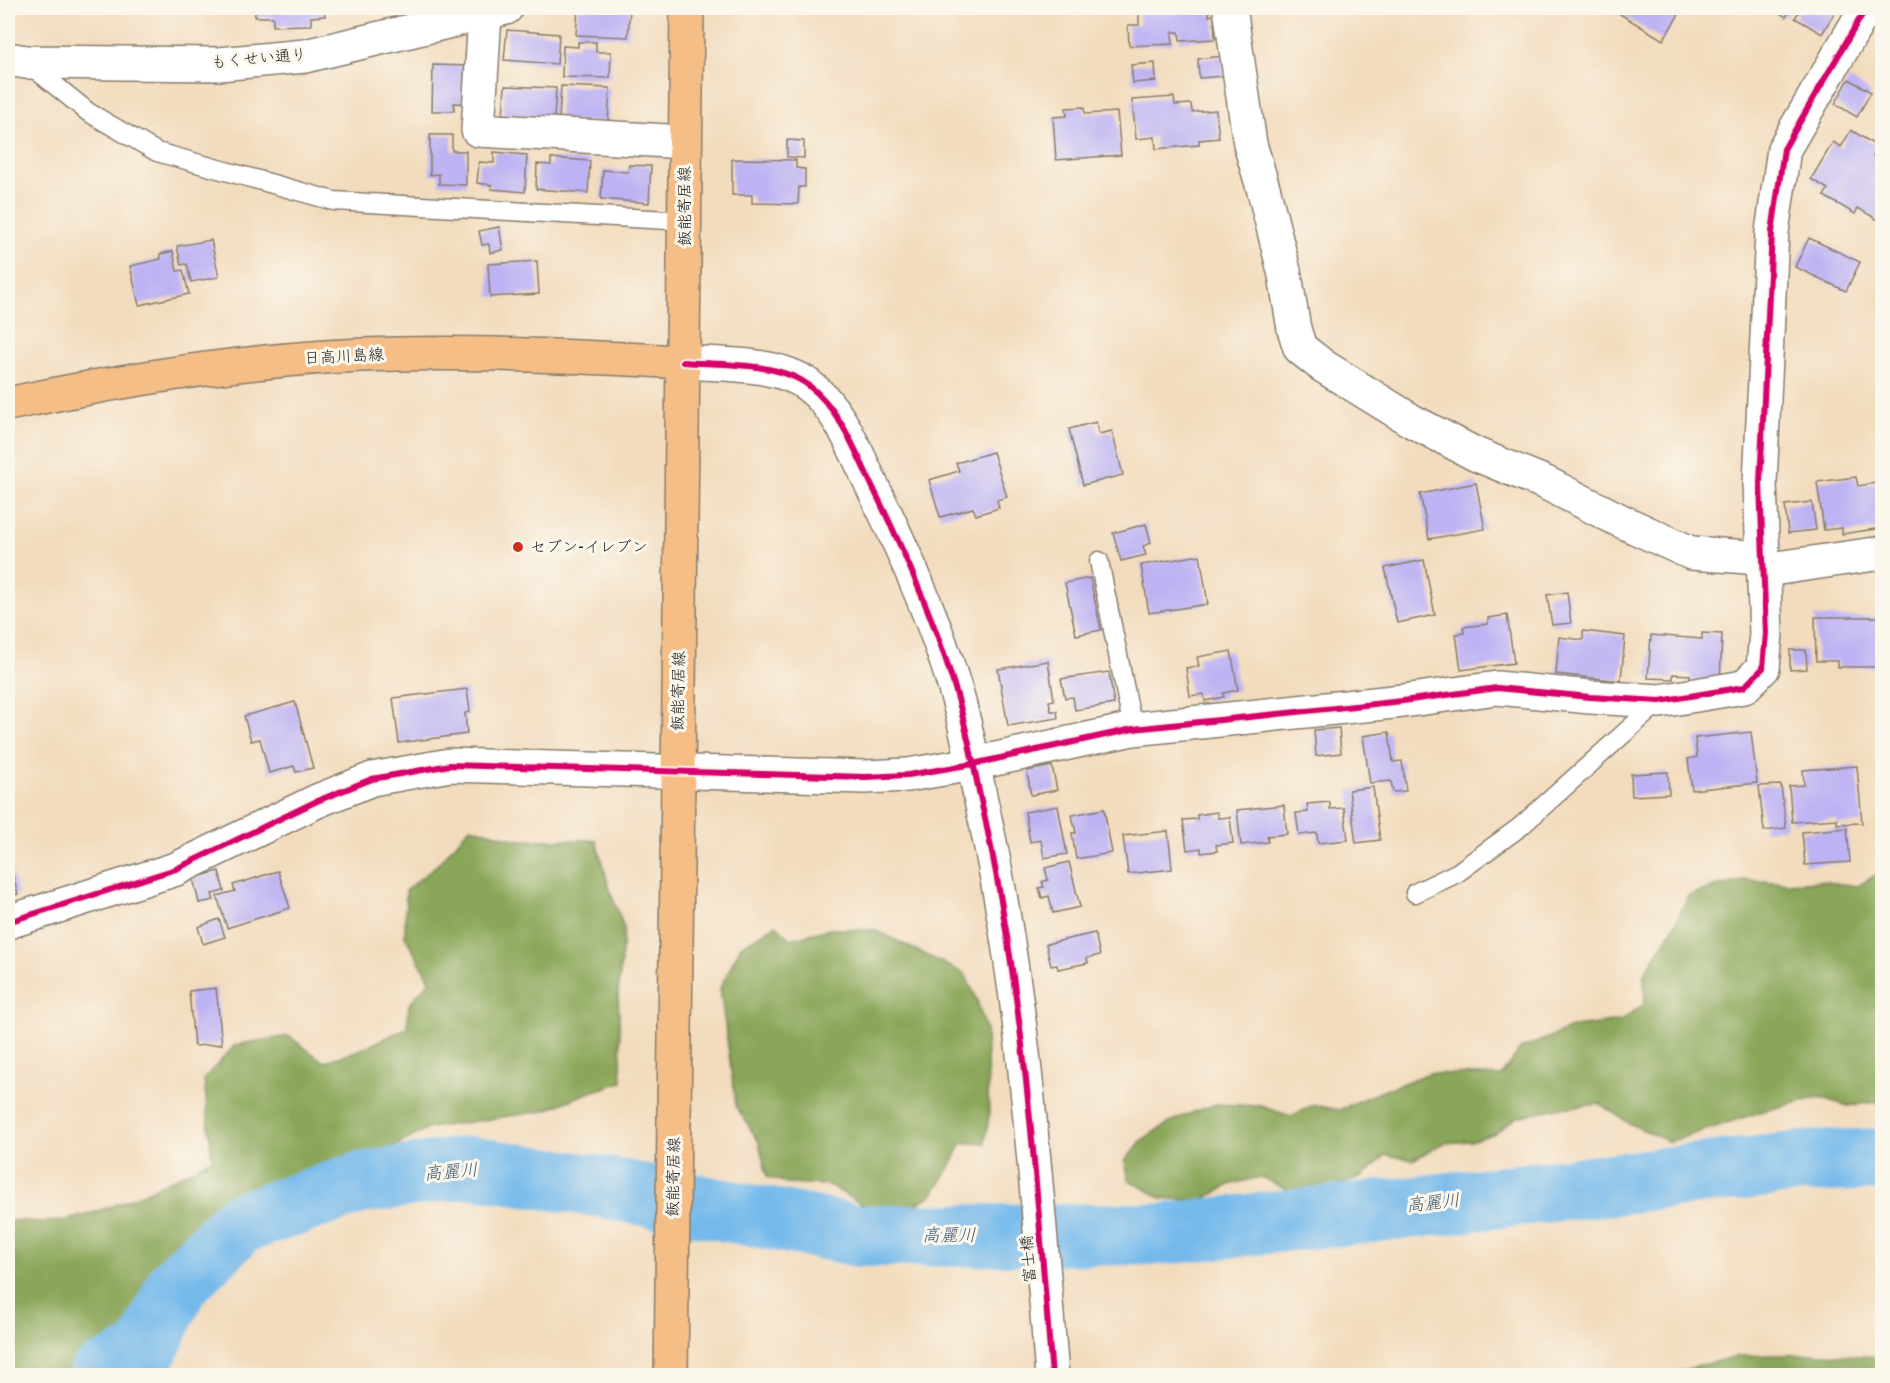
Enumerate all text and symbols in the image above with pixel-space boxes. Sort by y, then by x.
street label: もくせい通り [210,45,308,73]
street label: 飯能寄居線 [676,166,695,246]
street label: 日高川島線 [304,345,384,369]
place label: セブン-イレブン [530,538,648,557]
marker: セブン-イレブン [511,540,525,554]
street label: 飯能寄居線 [669,651,689,731]
street label: 飯能寄居線 [664,1137,684,1217]
water label: 高麗川 [423,1159,479,1185]
water label: 高麗川 [1405,1190,1461,1216]
water label: 高麗川 [922,1225,976,1246]
street label: 富士橋 [1017,1234,1041,1284]

